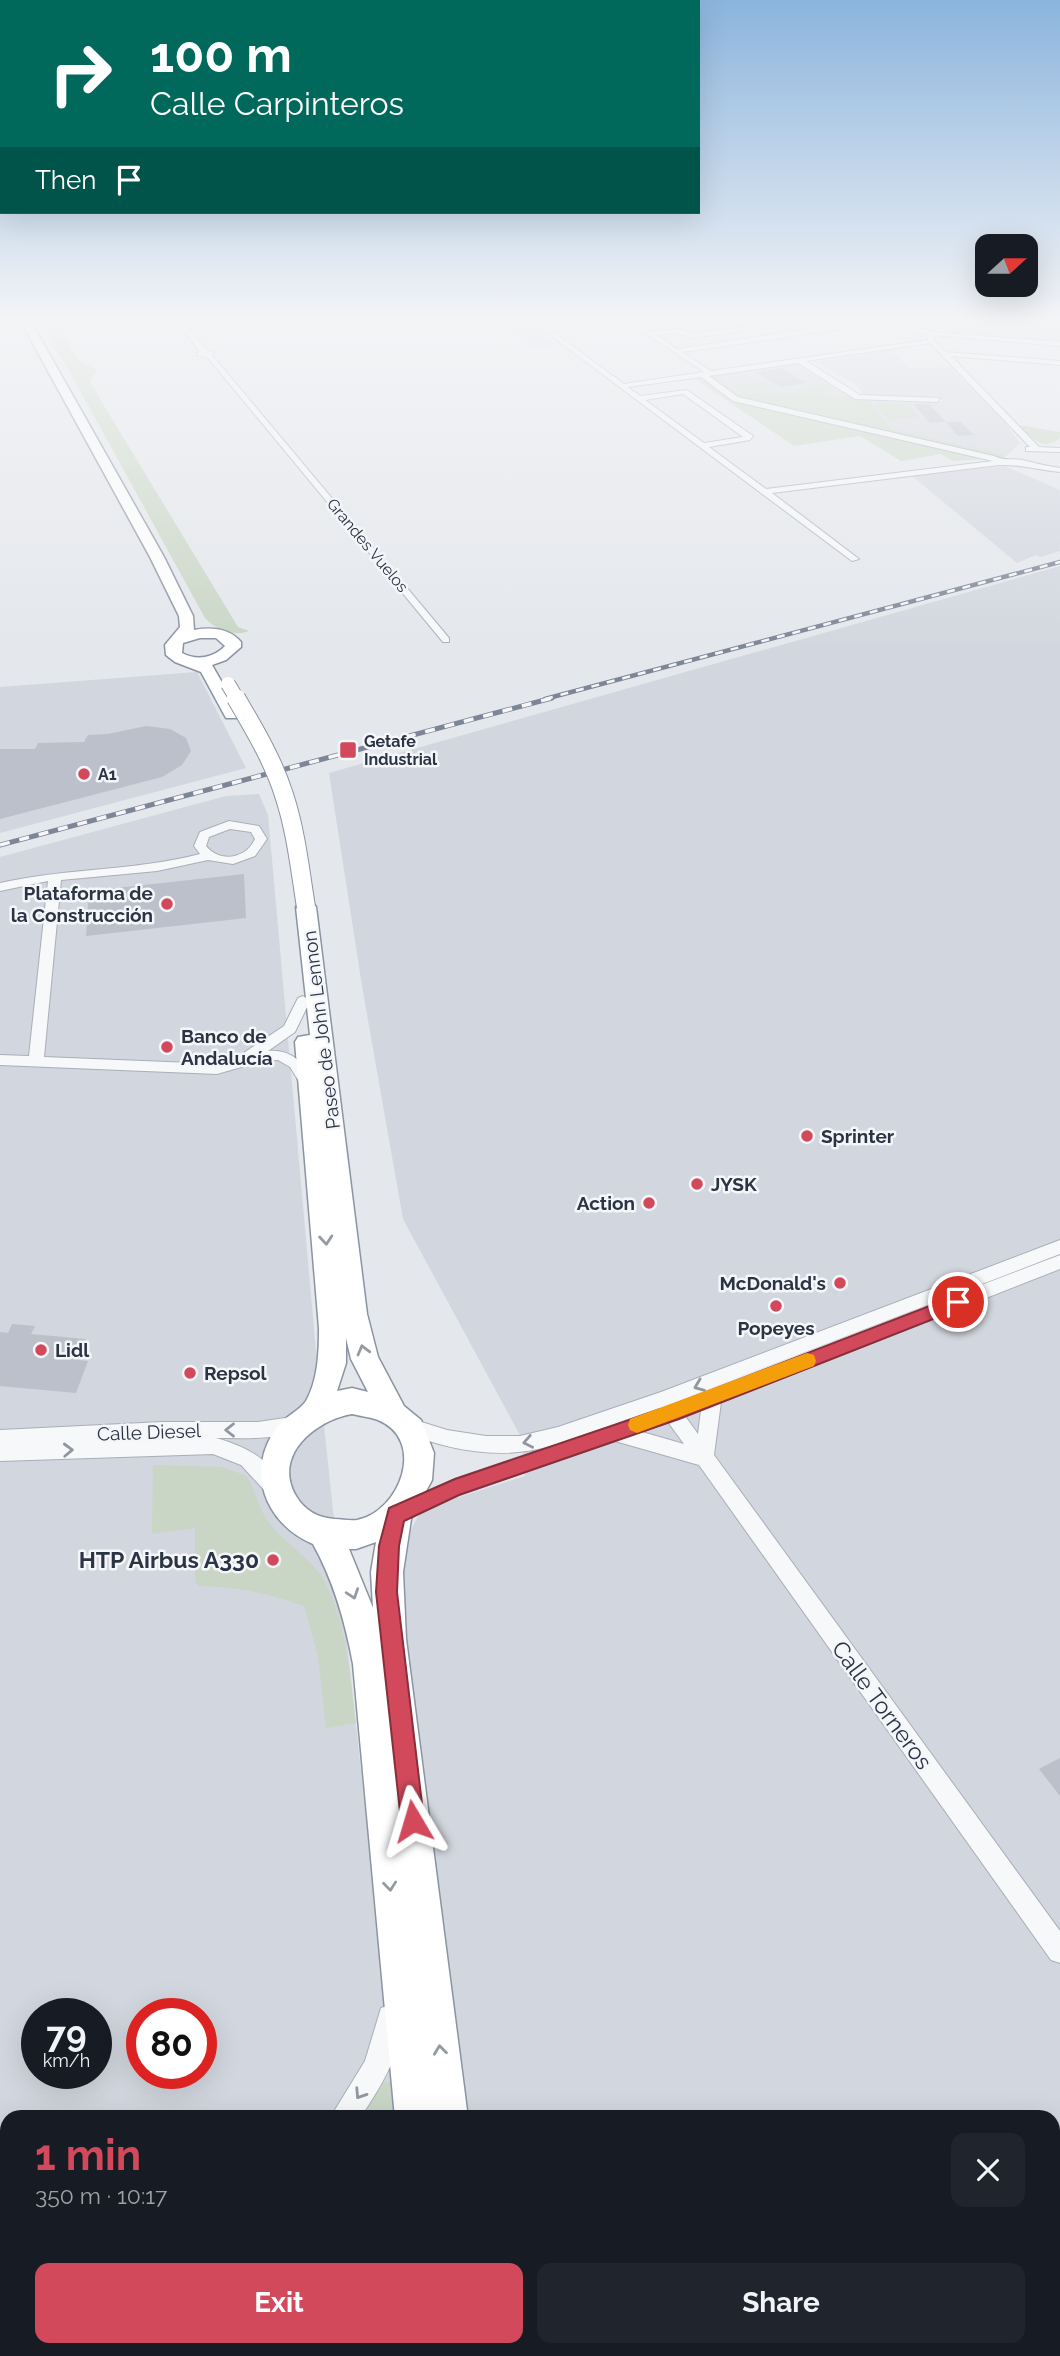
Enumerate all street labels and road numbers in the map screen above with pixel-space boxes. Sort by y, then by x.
street label: Grandes Vuelos [323,495,412,596]
street label: Paseo de John Lennon [298,930,344,1130]
street label: Calle Diesel [97,1419,202,1445]
street label: Calle Torneros [827,1635,938,1774]

